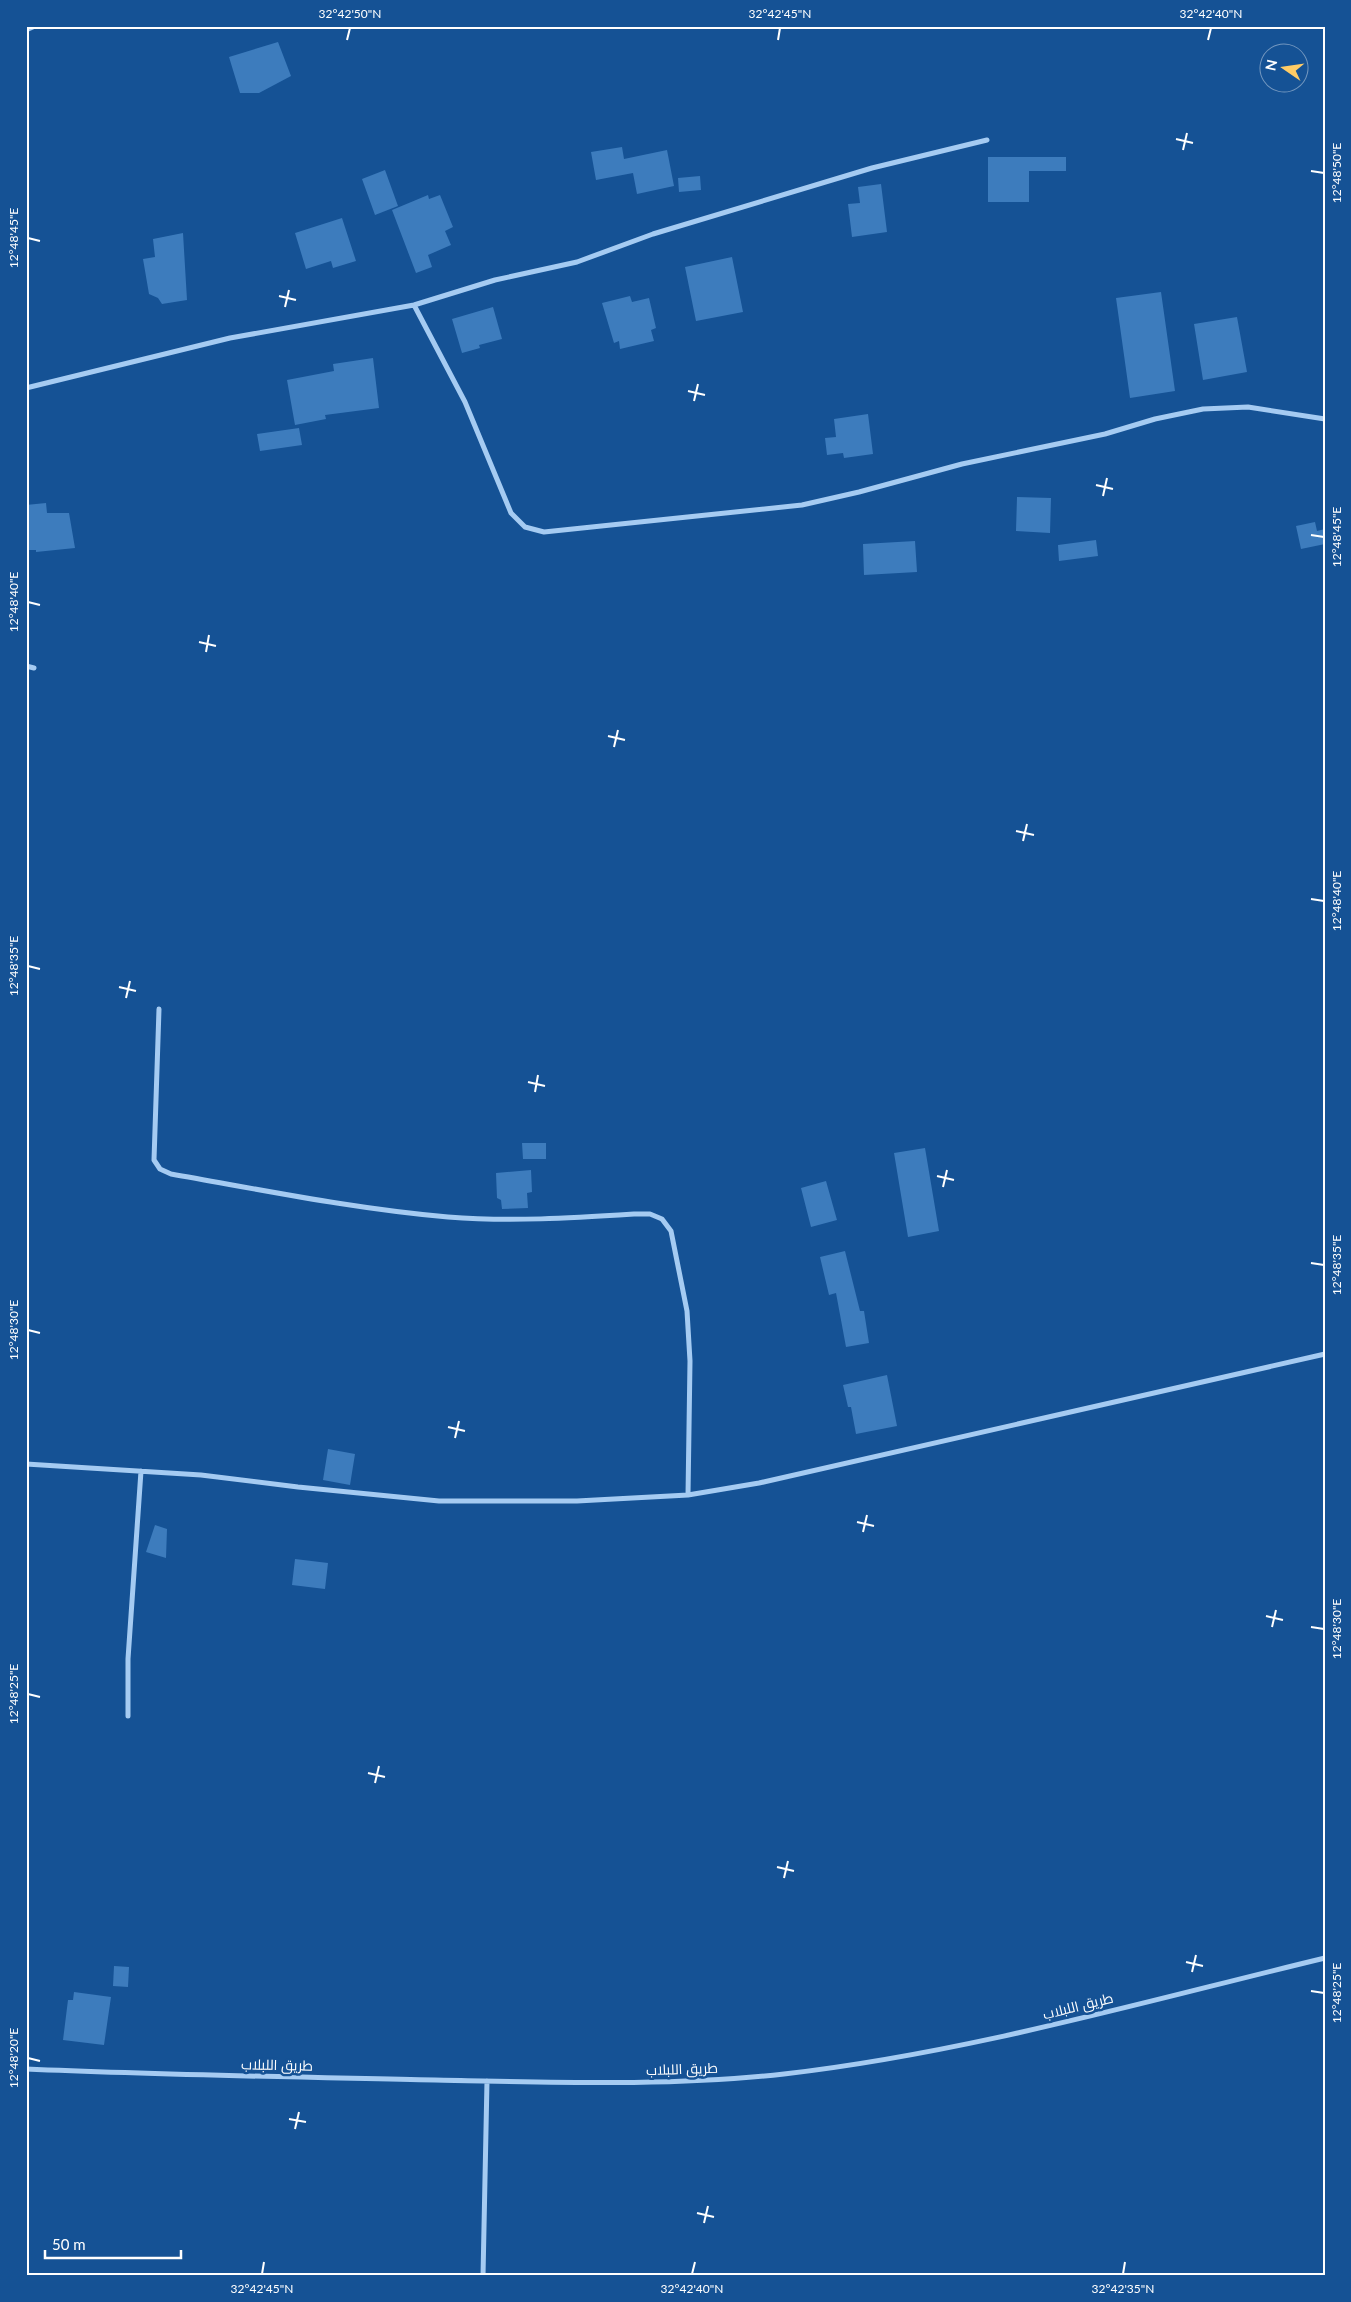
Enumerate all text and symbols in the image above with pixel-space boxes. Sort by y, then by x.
text: 32°42'50"N [319,6,381,21]
text: 32°42'45"N [749,6,811,21]
text: 32°42'40"N [1180,6,1242,21]
north arrow [1258,42,1308,92]
text: N [1261,58,1280,72]
text: 12°48'50"E [1329,143,1344,203]
text: 12°48'45"E [6,208,21,268]
text: 12°48'45"E [1329,507,1344,567]
text: 12°48'40"E [6,572,21,632]
text: 12°48'40"E [1329,871,1344,931]
text: 12°48'35"E [6,936,21,996]
text: 12°48'35"E [1329,1235,1344,1295]
text: 12°48'30"E [6,1300,21,1360]
text: 12°48'30"E [1329,1599,1344,1659]
text: 12°48'25"E [6,1664,21,1724]
text: 12°48'25"E [1329,1963,1344,2023]
street label: طريق اللبلاب [1041,1989,1115,2023]
text: 12°48'20"E [6,2028,21,2088]
street label: طريق اللبلاب [241,2055,313,2075]
street label: طريق اللبلاب [646,2059,718,2079]
scale bar [45,2227,181,2259]
text: 50 m [52,2235,86,2253]
text: 32°42'45"N [231,2281,293,2296]
text: 32°42'40"N [661,2281,723,2296]
text: 32°42'35"N [1092,2281,1154,2296]

